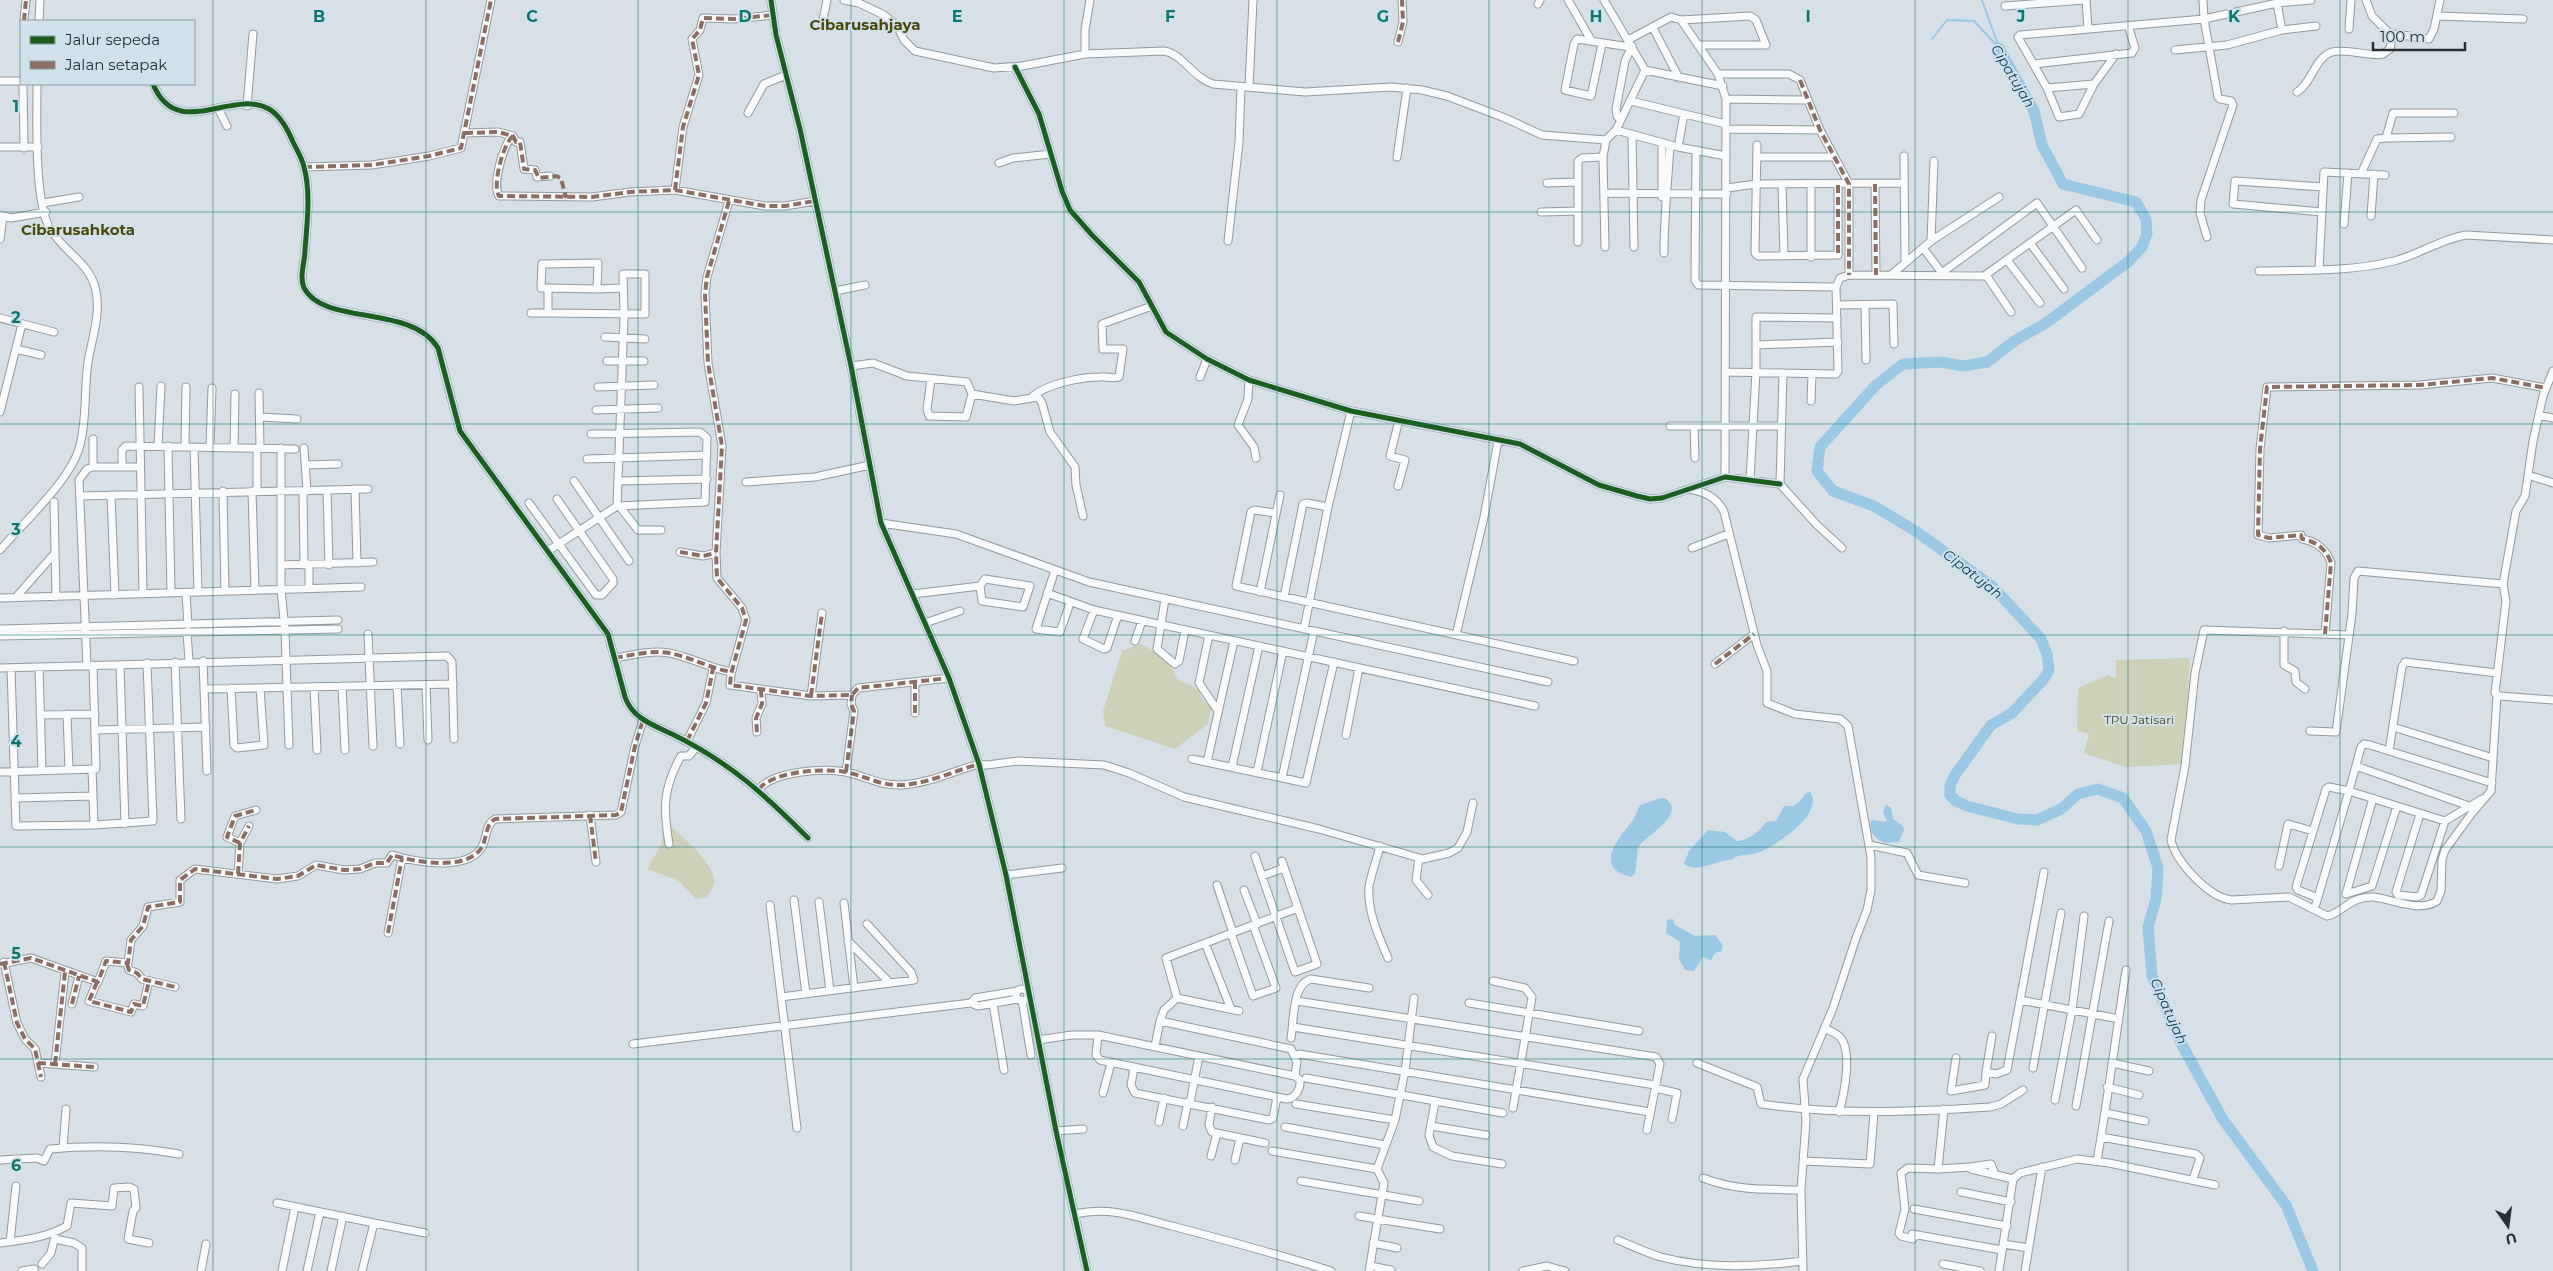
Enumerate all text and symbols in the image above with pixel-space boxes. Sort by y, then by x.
text: B [313,7,325,26]
text: C [526,7,538,26]
text: D [738,7,752,26]
text: E [952,7,962,26]
text: F [1165,7,1175,26]
text: G [1377,7,1389,26]
text: H [1590,7,1602,26]
text: I [1805,7,1811,26]
text: J [2016,7,2025,26]
text: K [2228,7,2241,26]
district label: Cibarusahjaya [810,15,920,34]
legend [20,20,195,85]
scale bar [2373,20,2466,52]
text: 100 m [2380,27,2425,46]
text: Jalur sepeda [64,30,160,49]
water label: Cipatujah [1987,41,2039,111]
text: Jalan setapak [64,55,167,74]
text: 1 [13,97,19,116]
district label: Cibarusahkota [21,220,135,239]
text: 2 [11,308,21,327]
text: 3 [10,520,21,539]
water label: Cipatujah [1940,545,2006,603]
park label: TPU Jatisari [2104,712,2174,727]
text: 4 [10,732,22,751]
text: 5 [11,944,21,963]
water label: Cipatujah [2146,975,2192,1047]
text: 6 [11,1156,21,1175]
north arrow [2483,1201,2533,1251]
text: U [2504,1229,2519,1249]

